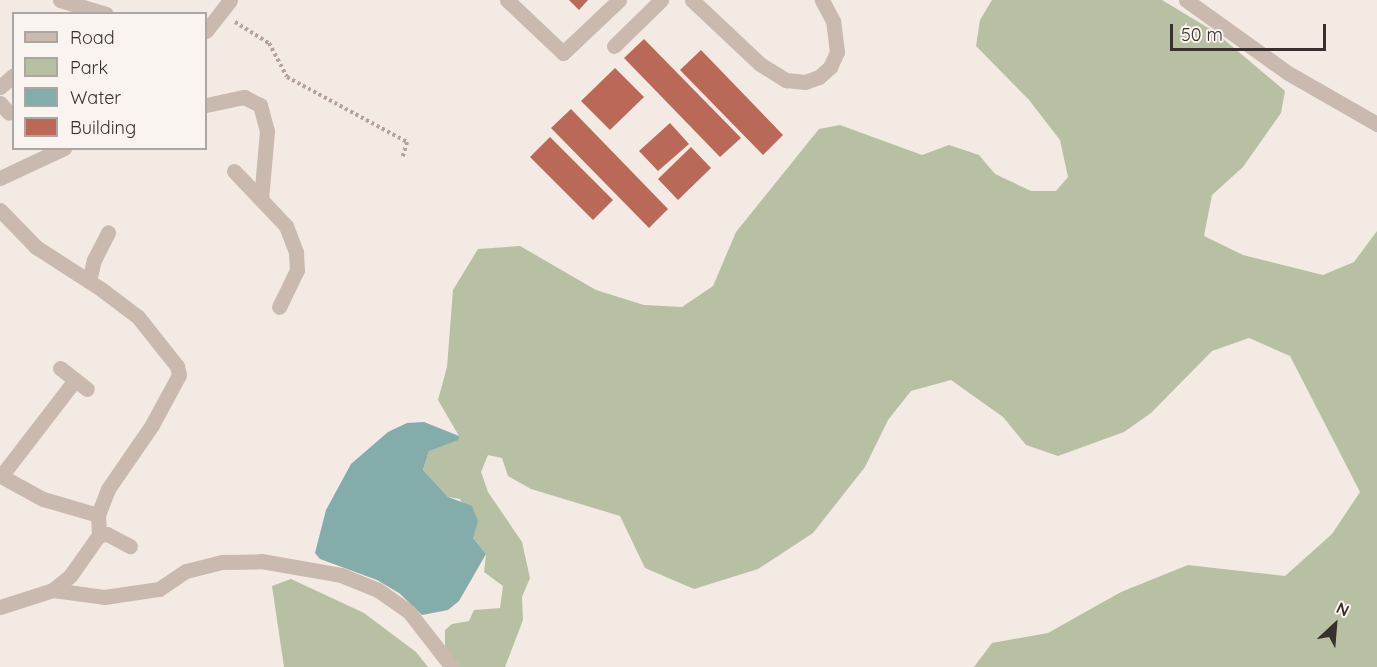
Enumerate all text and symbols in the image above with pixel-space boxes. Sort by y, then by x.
legend [12,12,207,150]
scale bar [1173,12,1329,50]
text: 50 m [1181,23,1223,46]
text: Road [70,26,115,49]
text: Park [70,56,108,79]
text: Water [70,86,121,109]
text: Building [70,116,136,139]
north arrow [1305,595,1365,655]
text: N [1333,597,1353,620]

